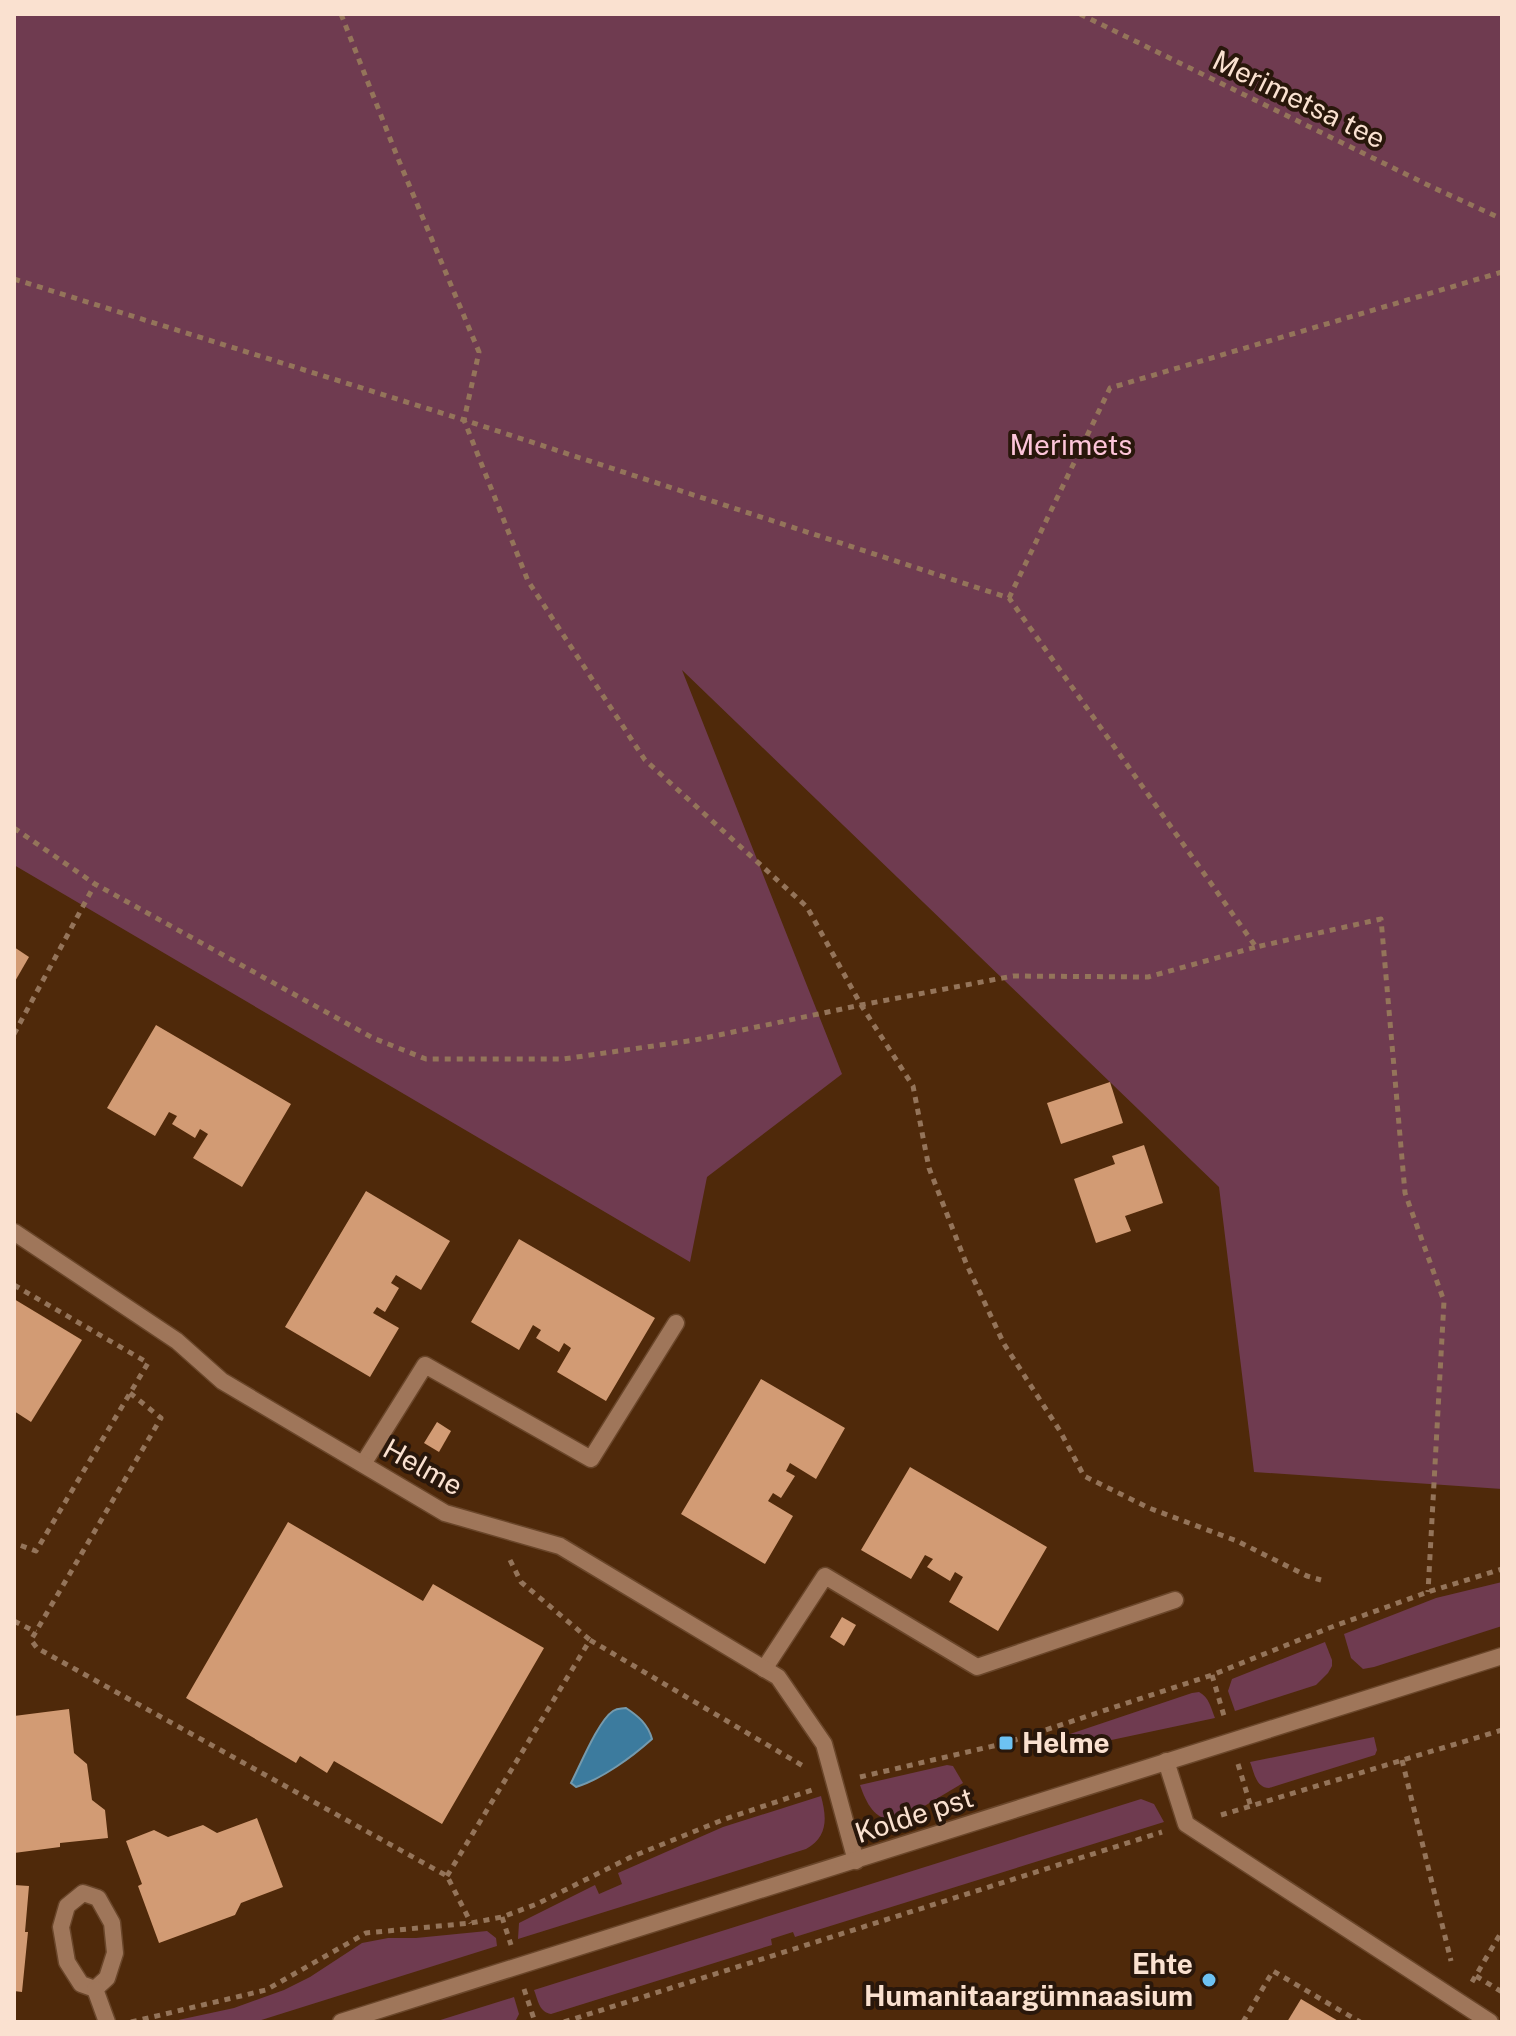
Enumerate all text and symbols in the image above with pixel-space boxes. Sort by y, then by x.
street label: Merimetsa tee [1208,43,1391,154]
park label: Merimets [1010,428,1132,461]
street label: Helme [378,1431,469,1502]
place label: Helme [1022,1726,1110,1759]
marker: Helme [997,1734,1015,1752]
street label: Kolde pst [851,1780,977,1849]
place label: Ehte Humanitaargümnaasium [864,1947,1193,2012]
marker: Ehte Humanitaargümnaasium [1200,1971,1218,1989]

